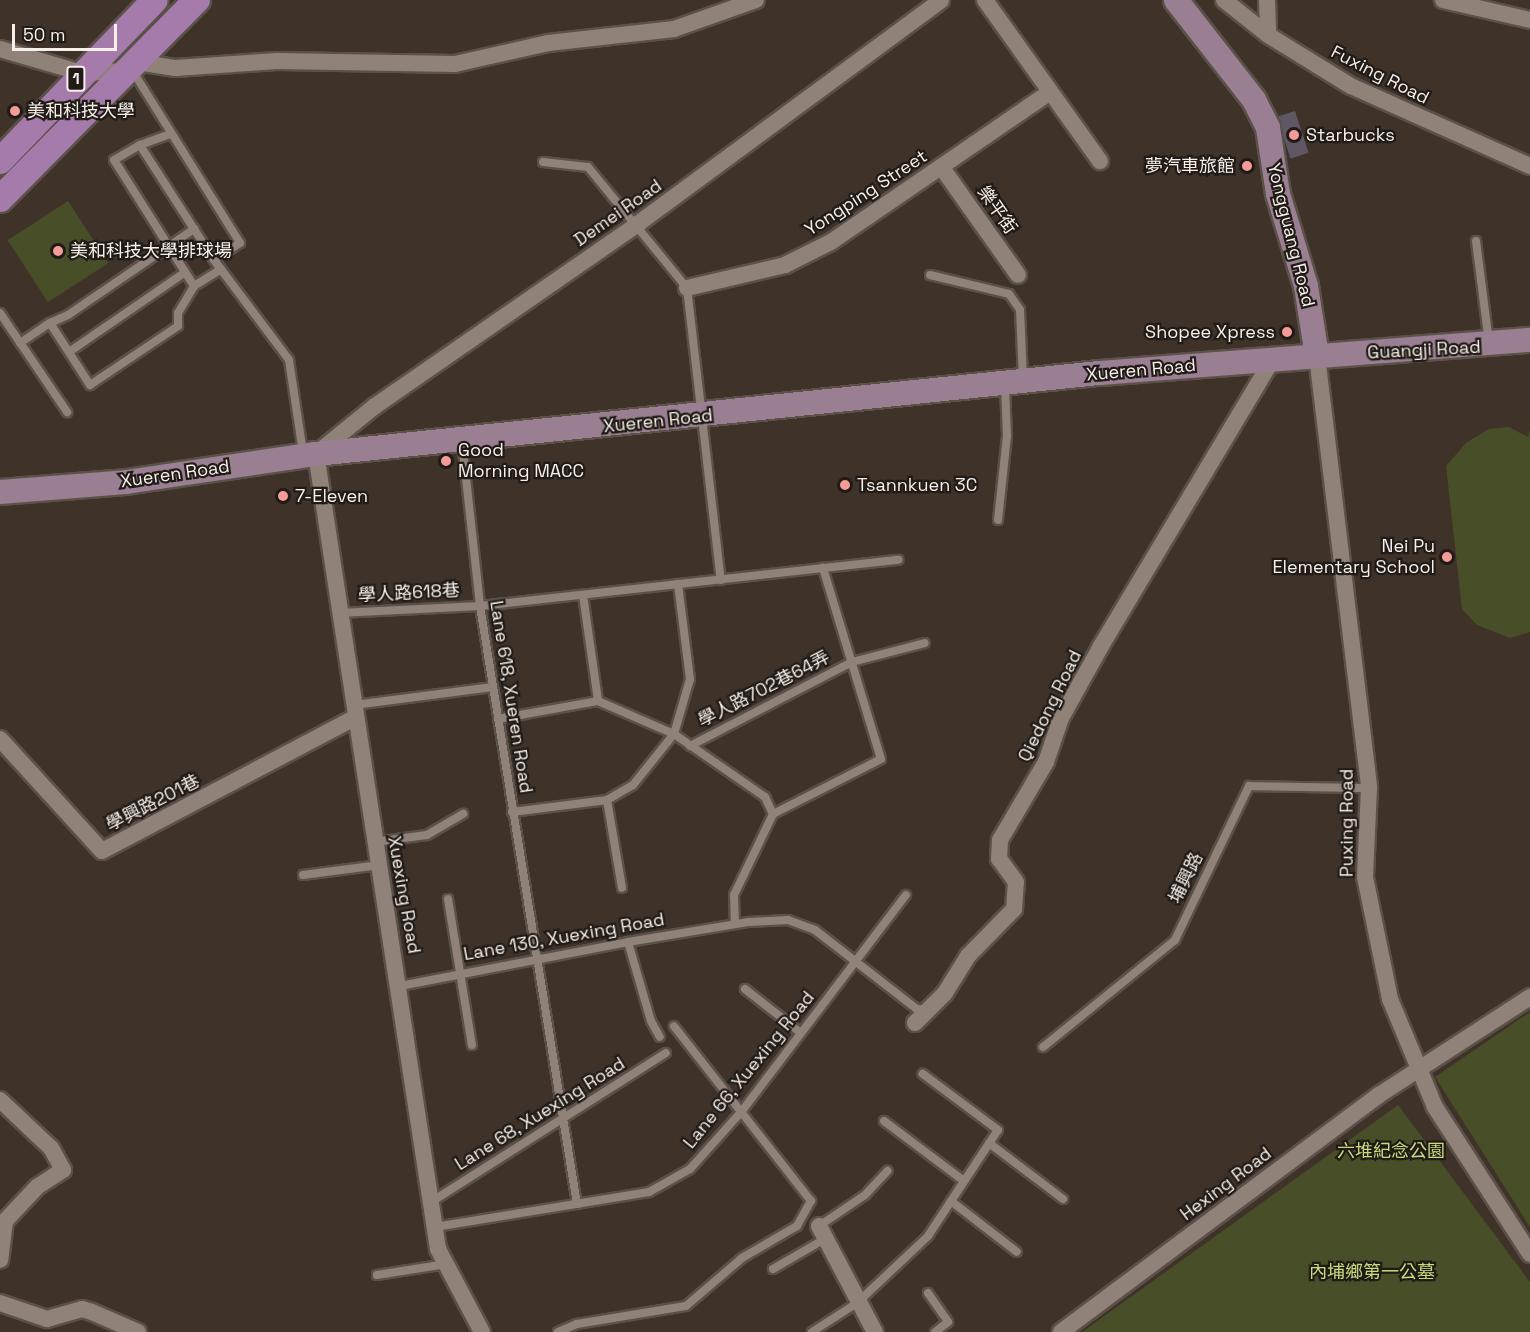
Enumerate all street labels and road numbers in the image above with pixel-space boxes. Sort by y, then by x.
street label: Fuxing Road [1327,41,1433,109]
road number: 1 [66,66,86,92]
street label: Yongping Street [801,145,931,241]
street label: Yongguang Road [1263,161,1319,309]
street label: Demei Road [570,175,666,251]
street label: 樂平街 [973,182,1021,238]
street label: Guangji Road [1367,336,1481,364]
street label: Xueren Road [1085,354,1197,386]
street label: Xueren Road [602,405,714,437]
street label: Xueren Road [119,456,231,492]
street label: 學人路618巷 [358,580,460,606]
street label: Lane 618, Xueren Road [485,599,537,795]
street label: 學人路702巷64弄 [695,647,833,731]
street label: Qiedong Road [1014,647,1086,765]
street label: Puxing Road [1336,769,1358,877]
street label: 學興路201巷 [103,770,203,836]
street label: Xuexing Road [383,835,425,955]
street label: 埔興路 [1164,849,1208,907]
street label: Lane 130, Xuexing Road [462,909,666,965]
street label: Lane 66, Xuexing Road [679,987,819,1153]
street label: Lane 68, Xuexing Road [451,1053,629,1175]
street label: Hexing Road [1176,1143,1276,1225]

